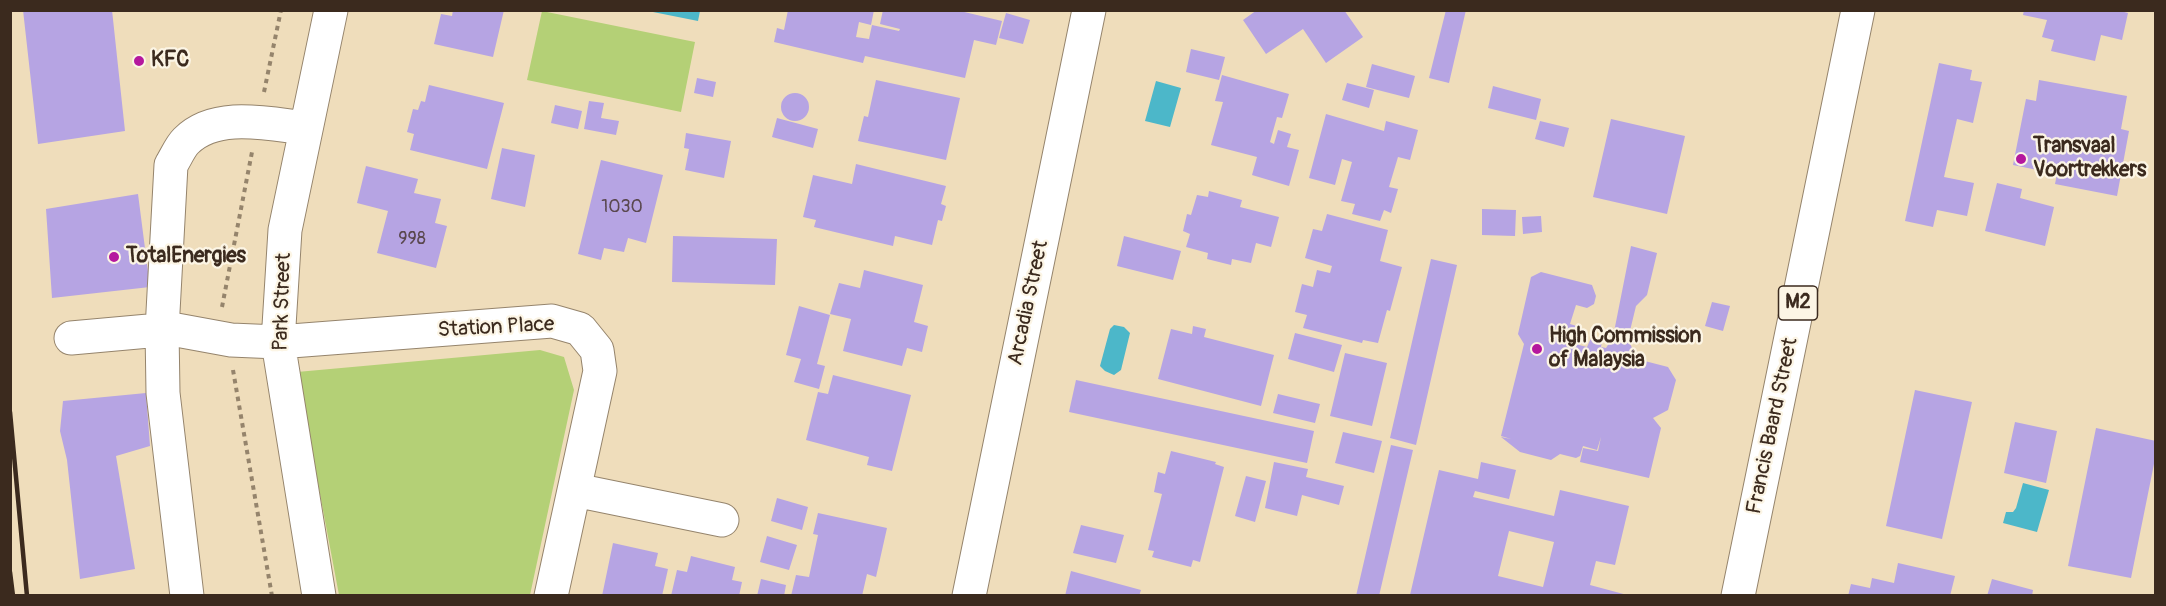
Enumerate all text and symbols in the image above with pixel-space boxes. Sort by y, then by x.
place label: KFC [151,48,189,74]
marker: KFC [132,54,146,68]
place label: Transvaal Voortrekkers [2033,134,2146,184]
marker: Transvaal Voortrekkers [2014,152,2028,166]
house number: 1030 [601,196,643,218]
house number: 998 [398,228,426,250]
street label: Arcadia Street [1003,238,1055,368]
place label: TotalEnergies [126,244,246,270]
marker: TotalEnergies [107,250,121,264]
street label: Park Street [269,252,297,352]
road number: M2 [1778,286,1818,320]
street label: Station Place [437,312,555,344]
place label: High Commission of Malaysia [1549,324,1701,374]
street label: Francis Baard Street [1742,335,1804,517]
marker: High Commission of Malaysia [1530,342,1544,356]

